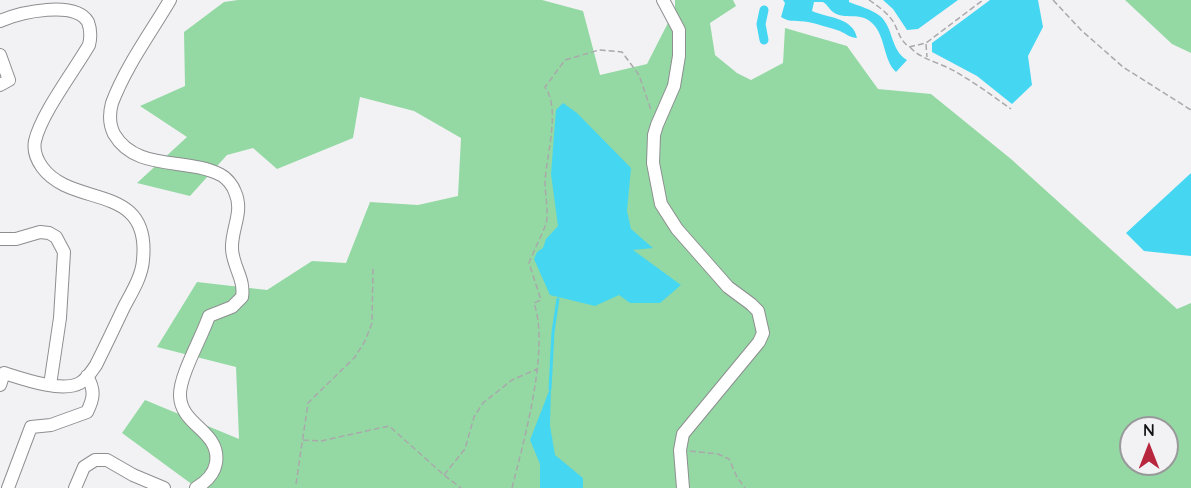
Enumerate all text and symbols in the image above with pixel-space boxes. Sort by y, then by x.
north arrow [1119,416,1179,476]
text: N [1143,420,1155,440]

